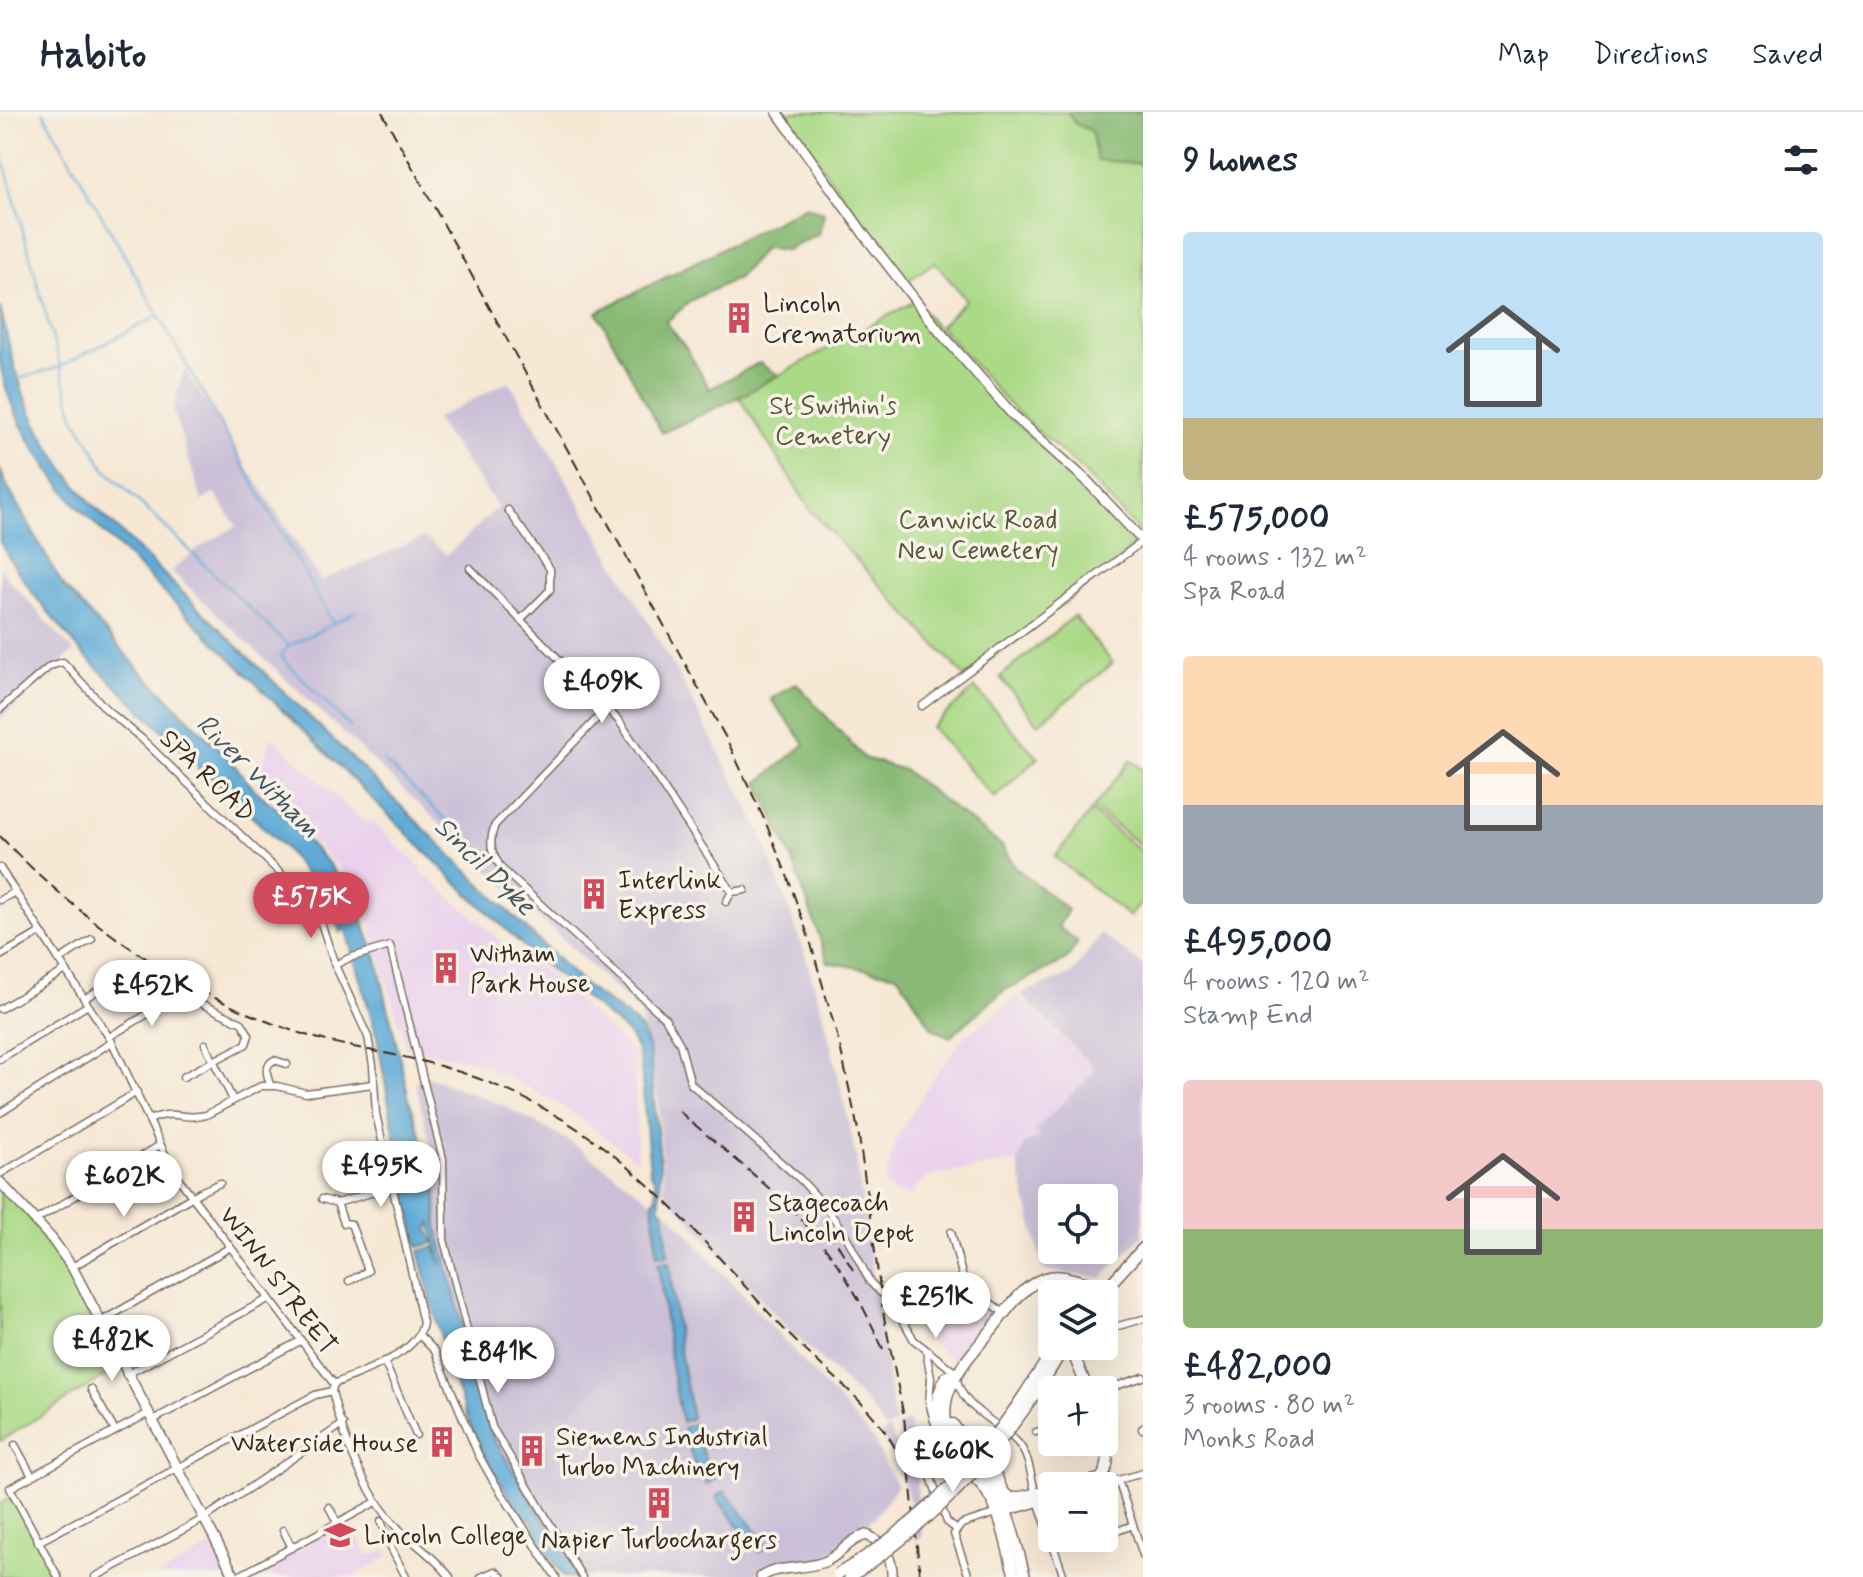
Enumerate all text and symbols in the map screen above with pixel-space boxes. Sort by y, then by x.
text: Habito [40,31,146,80]
text: Map [1498,37,1549,74]
text: Directions [1593,37,1708,74]
text: Saved [1752,37,1823,74]
text: 9 homes [1183,138,1298,183]
icon: filters [1779,138,1823,182]
icon: home [1431,284,1575,428]
place label: Lincoln Crematorium [763,288,921,352]
building icon: Lincoln Crematorium [722,301,756,335]
park label: St Swithin's Cemetery [769,390,897,454]
text: £575,000 [1183,496,1330,541]
park label: Canwick Road New Cemetery [897,504,1059,568]
text: 4 rooms · 132 m² [1183,541,1367,575]
text: Spa Road [1183,575,1285,609]
pin: £409K [546,657,658,725]
text: £409K [562,666,642,700]
water label: River Witham [187,707,327,847]
icon: home [1431,708,1575,852]
street label: SPA ROAD [151,722,262,830]
water label: Sincil Dyke [425,809,544,925]
place label: Interlink Express [618,864,722,928]
pin: £575K [255,872,367,940]
building icon: Interlink Express [577,877,611,911]
text: £575K [271,881,351,915]
text: £495,000 [1183,920,1332,965]
place label: Witham Park House [470,938,590,1002]
building icon: Witham Park House [429,951,463,985]
pin: £452K [96,960,208,1028]
text: 4 rooms · 120 m² [1183,965,1370,999]
text: £452K [111,969,193,1003]
text: Stamp End [1183,999,1313,1033]
icon: home [1431,1132,1575,1276]
pin: £495K [325,1141,437,1209]
text: £495K [340,1150,422,1184]
pin: £602K [68,1151,180,1219]
text: £602K [84,1160,164,1194]
map controls [1038,1184,1118,1552]
button: locate [1038,1184,1118,1264]
place label: Stagecoach Lincoln Depot [768,1187,914,1251]
street label: WINN STREET [211,1200,344,1362]
building icon: Stagecoach Lincoln Depot [727,1200,761,1234]
pin: £251K [880,1272,992,1340]
button: layers [1038,1280,1118,1360]
text: £251K [899,1281,973,1315]
pin: £482K [56,1315,168,1383]
text: £482K [71,1324,153,1358]
pin: £841K [442,1327,554,1395]
text: £841K [459,1336,537,1370]
text: £482,000 [1183,1344,1332,1389]
button: + [1038,1376,1118,1456]
text: 3 rooms · 80 m² [1183,1389,1355,1423]
place label: Siemens Industrial Turbo Machinery [556,1421,768,1485]
text: Monks Road [1183,1423,1315,1457]
building icon: Waterside House [425,1425,459,1459]
pin: £660K [897,1426,1009,1494]
place label: Waterside House [231,1427,418,1461]
building icon: Siemens Industrial Turbo Machinery [515,1434,549,1468]
text: £660K [913,1435,993,1469]
button: − [1038,1472,1118,1552]
building icon: Napier Turbochargers [642,1486,676,1520]
school or university icon: Lincoln College [323,1518,357,1552]
place label: Lincoln College [364,1520,527,1556]
place label: Napier Turbochargers [541,1524,777,1561]

